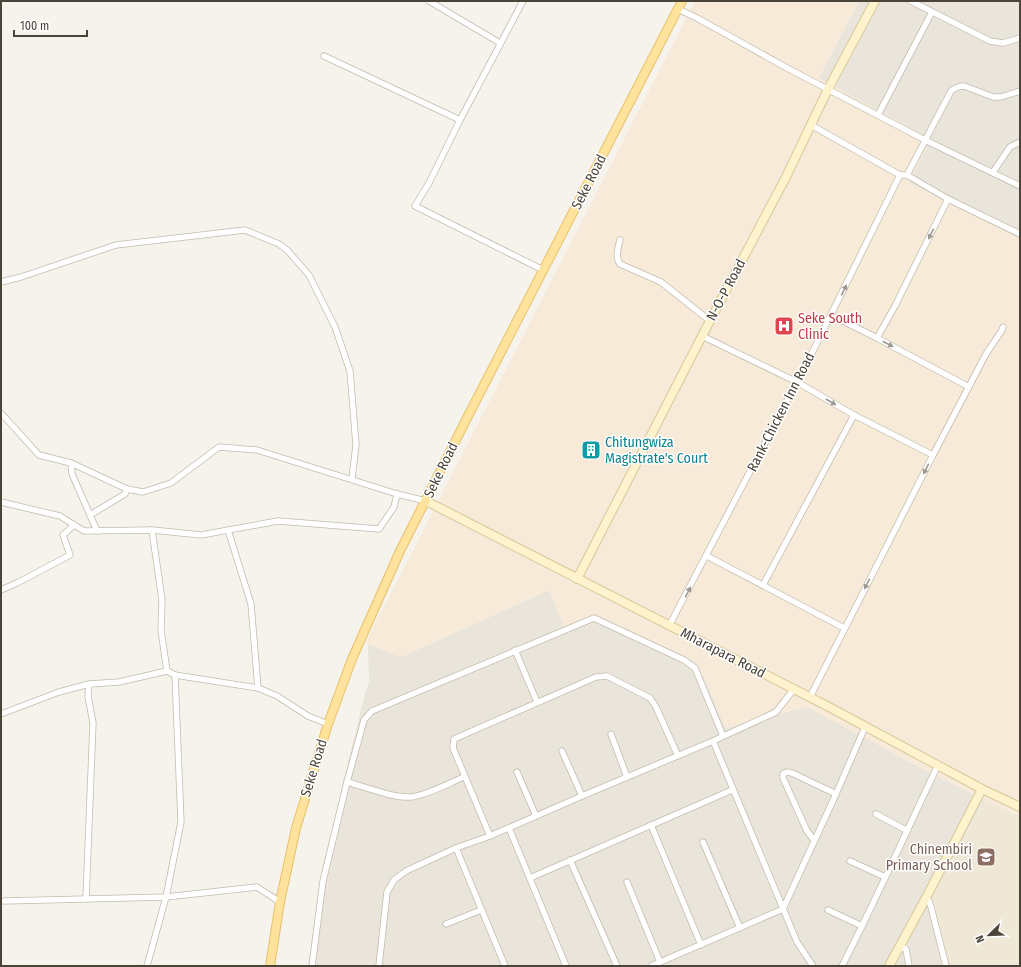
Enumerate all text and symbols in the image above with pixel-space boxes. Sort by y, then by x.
scale bar [14,12,87,38]
text: 100 m [20,19,49,33]
street label: Seke Road [568,152,610,212]
one-way arrow [927,228,934,239]
street label: N-O-P Road [703,256,749,324]
one-way arrow [841,284,847,295]
place label: Seke South Clinic [798,310,862,343]
hospital icon: Seke South Clinic [773,315,795,337]
one-way arrow [883,341,894,347]
street label: Rank-Chicken Inn Road [744,350,818,474]
one-way arrow [825,398,837,405]
place label: Chitungwiza Magistrate's Court [605,434,708,467]
building icon: Chitungwiza Magistrate's Court [580,439,602,461]
street label: Seke Road [420,440,462,500]
one-way arrow [923,463,929,474]
one-way arrow [864,579,870,590]
one-way arrow [685,586,691,597]
street label: Mharapara Road [678,624,768,682]
street label: Seke Road [297,737,331,799]
place label: Chinembiri Primary School [886,841,972,874]
school or university icon: Chinembiri Primary School [975,846,997,868]
north arrow [969,915,1009,955]
text: N [973,933,988,944]

